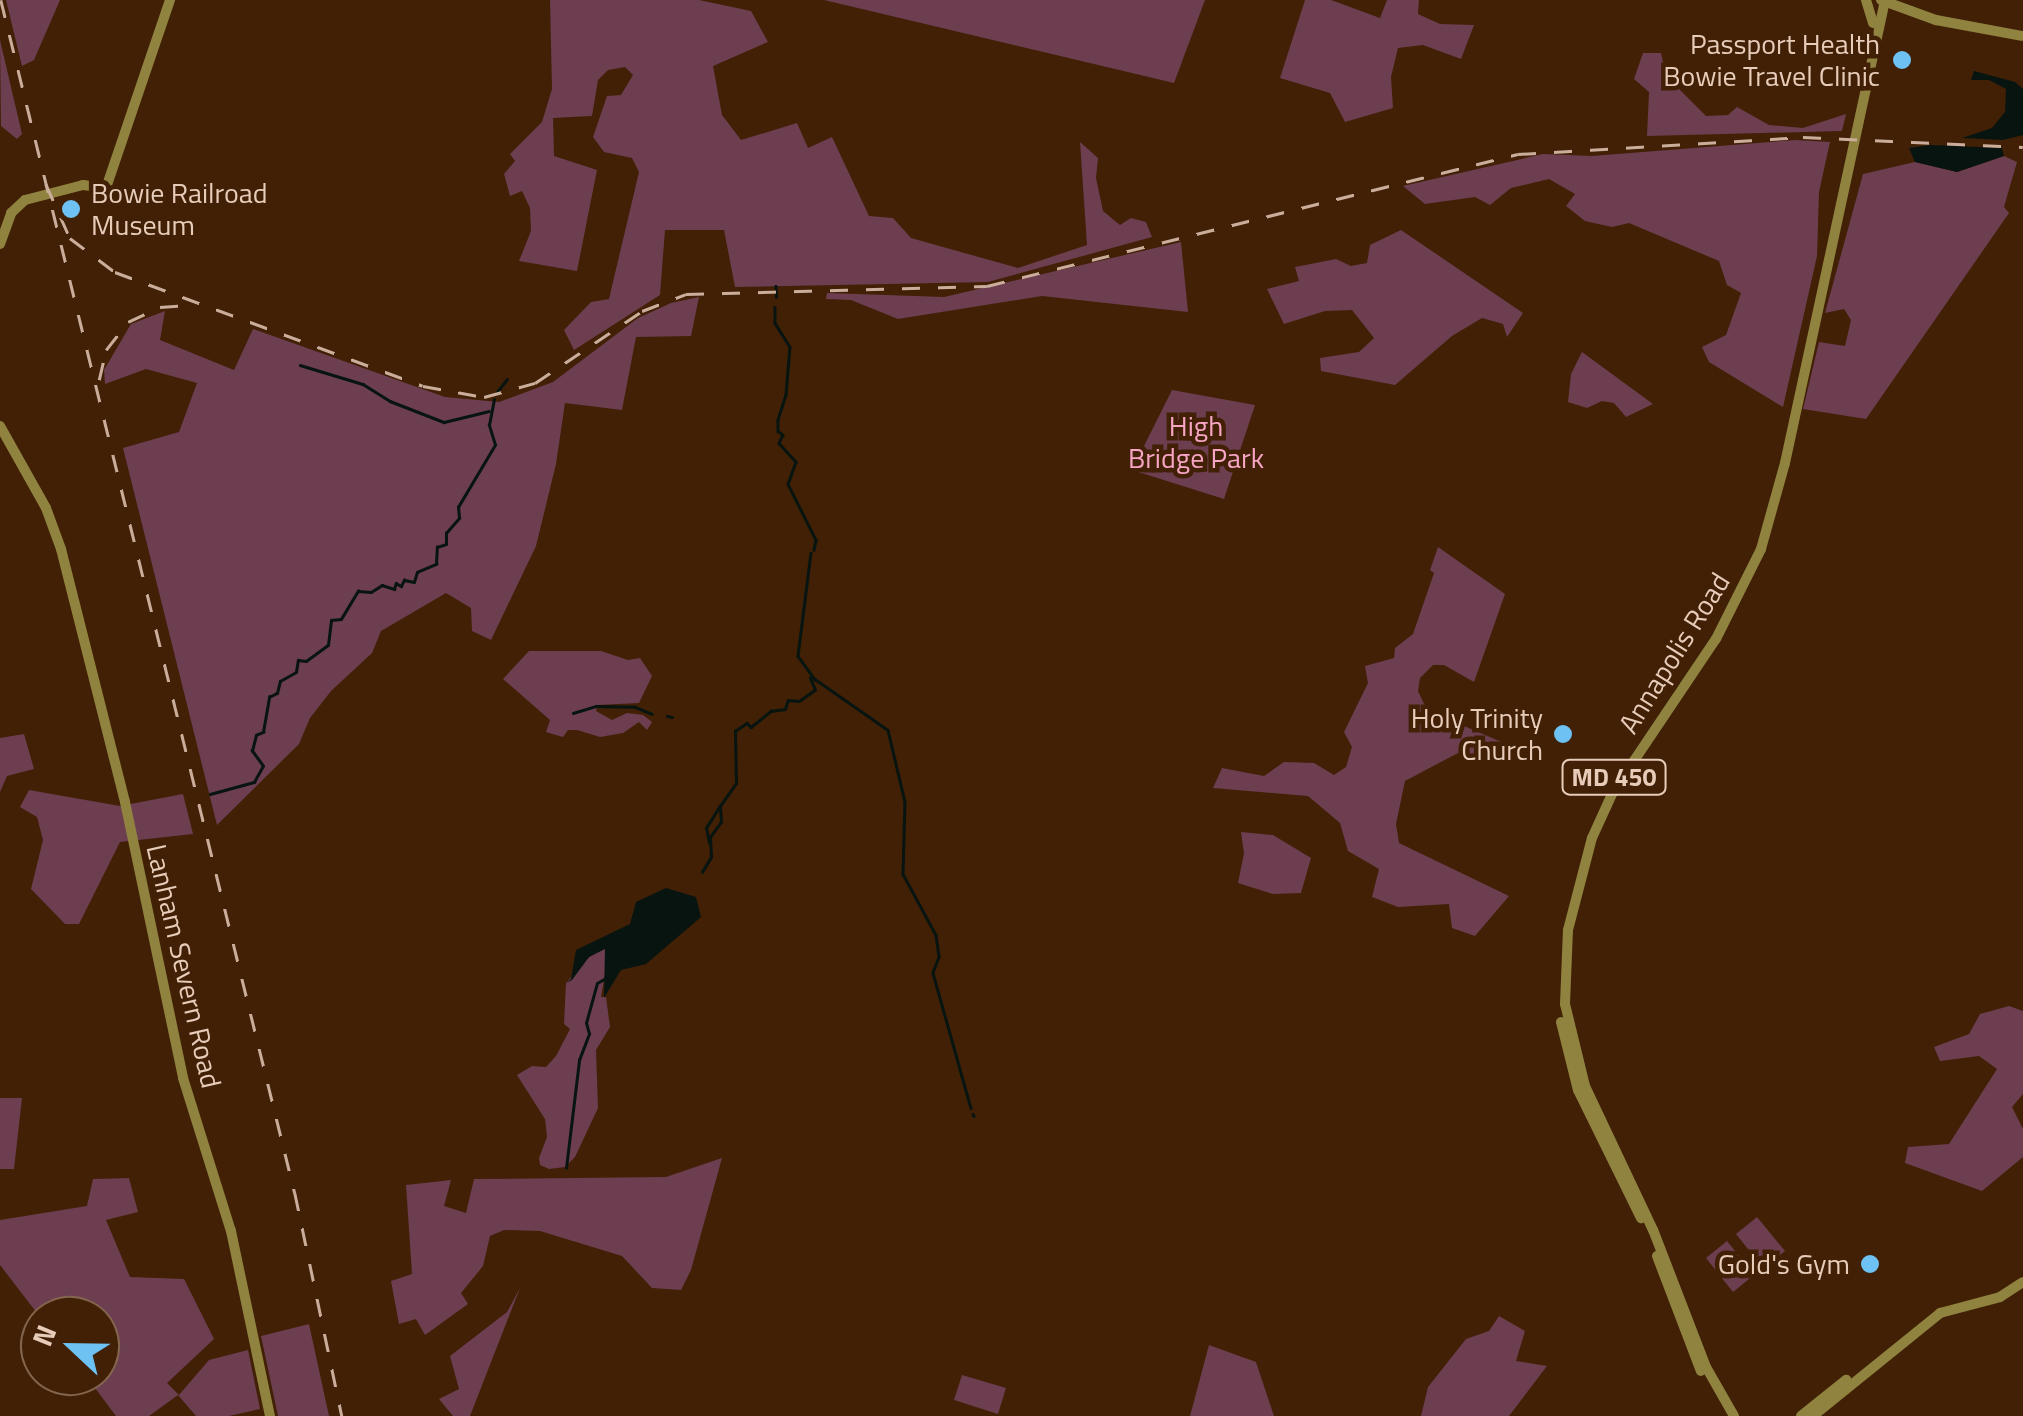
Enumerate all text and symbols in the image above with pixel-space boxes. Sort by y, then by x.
place label: Passport Health Bowie Travel Clinic [1663,27,1880,93]
marker: Passport Health Bowie Travel Clinic [1889,47,1915,73]
place label: Bowie Railroad Museum [91,176,268,242]
marker: Bowie Railroad Museum [60,198,82,220]
park label: High Bridge Park [1128,409,1264,475]
street label: Annapolis Road [1611,567,1737,739]
place label: Holy Trinity Church [1411,701,1543,767]
marker: Holy Trinity Church [1552,723,1574,745]
road number: MD 450 [1562,757,1666,797]
street label: Lanham Severn Road [140,841,228,1091]
place label: Gold's Gym [1718,1247,1850,1281]
marker: Gold's Gym [1859,1253,1881,1275]
north arrow [20,1296,120,1396]
text: N [20,1318,67,1352]

